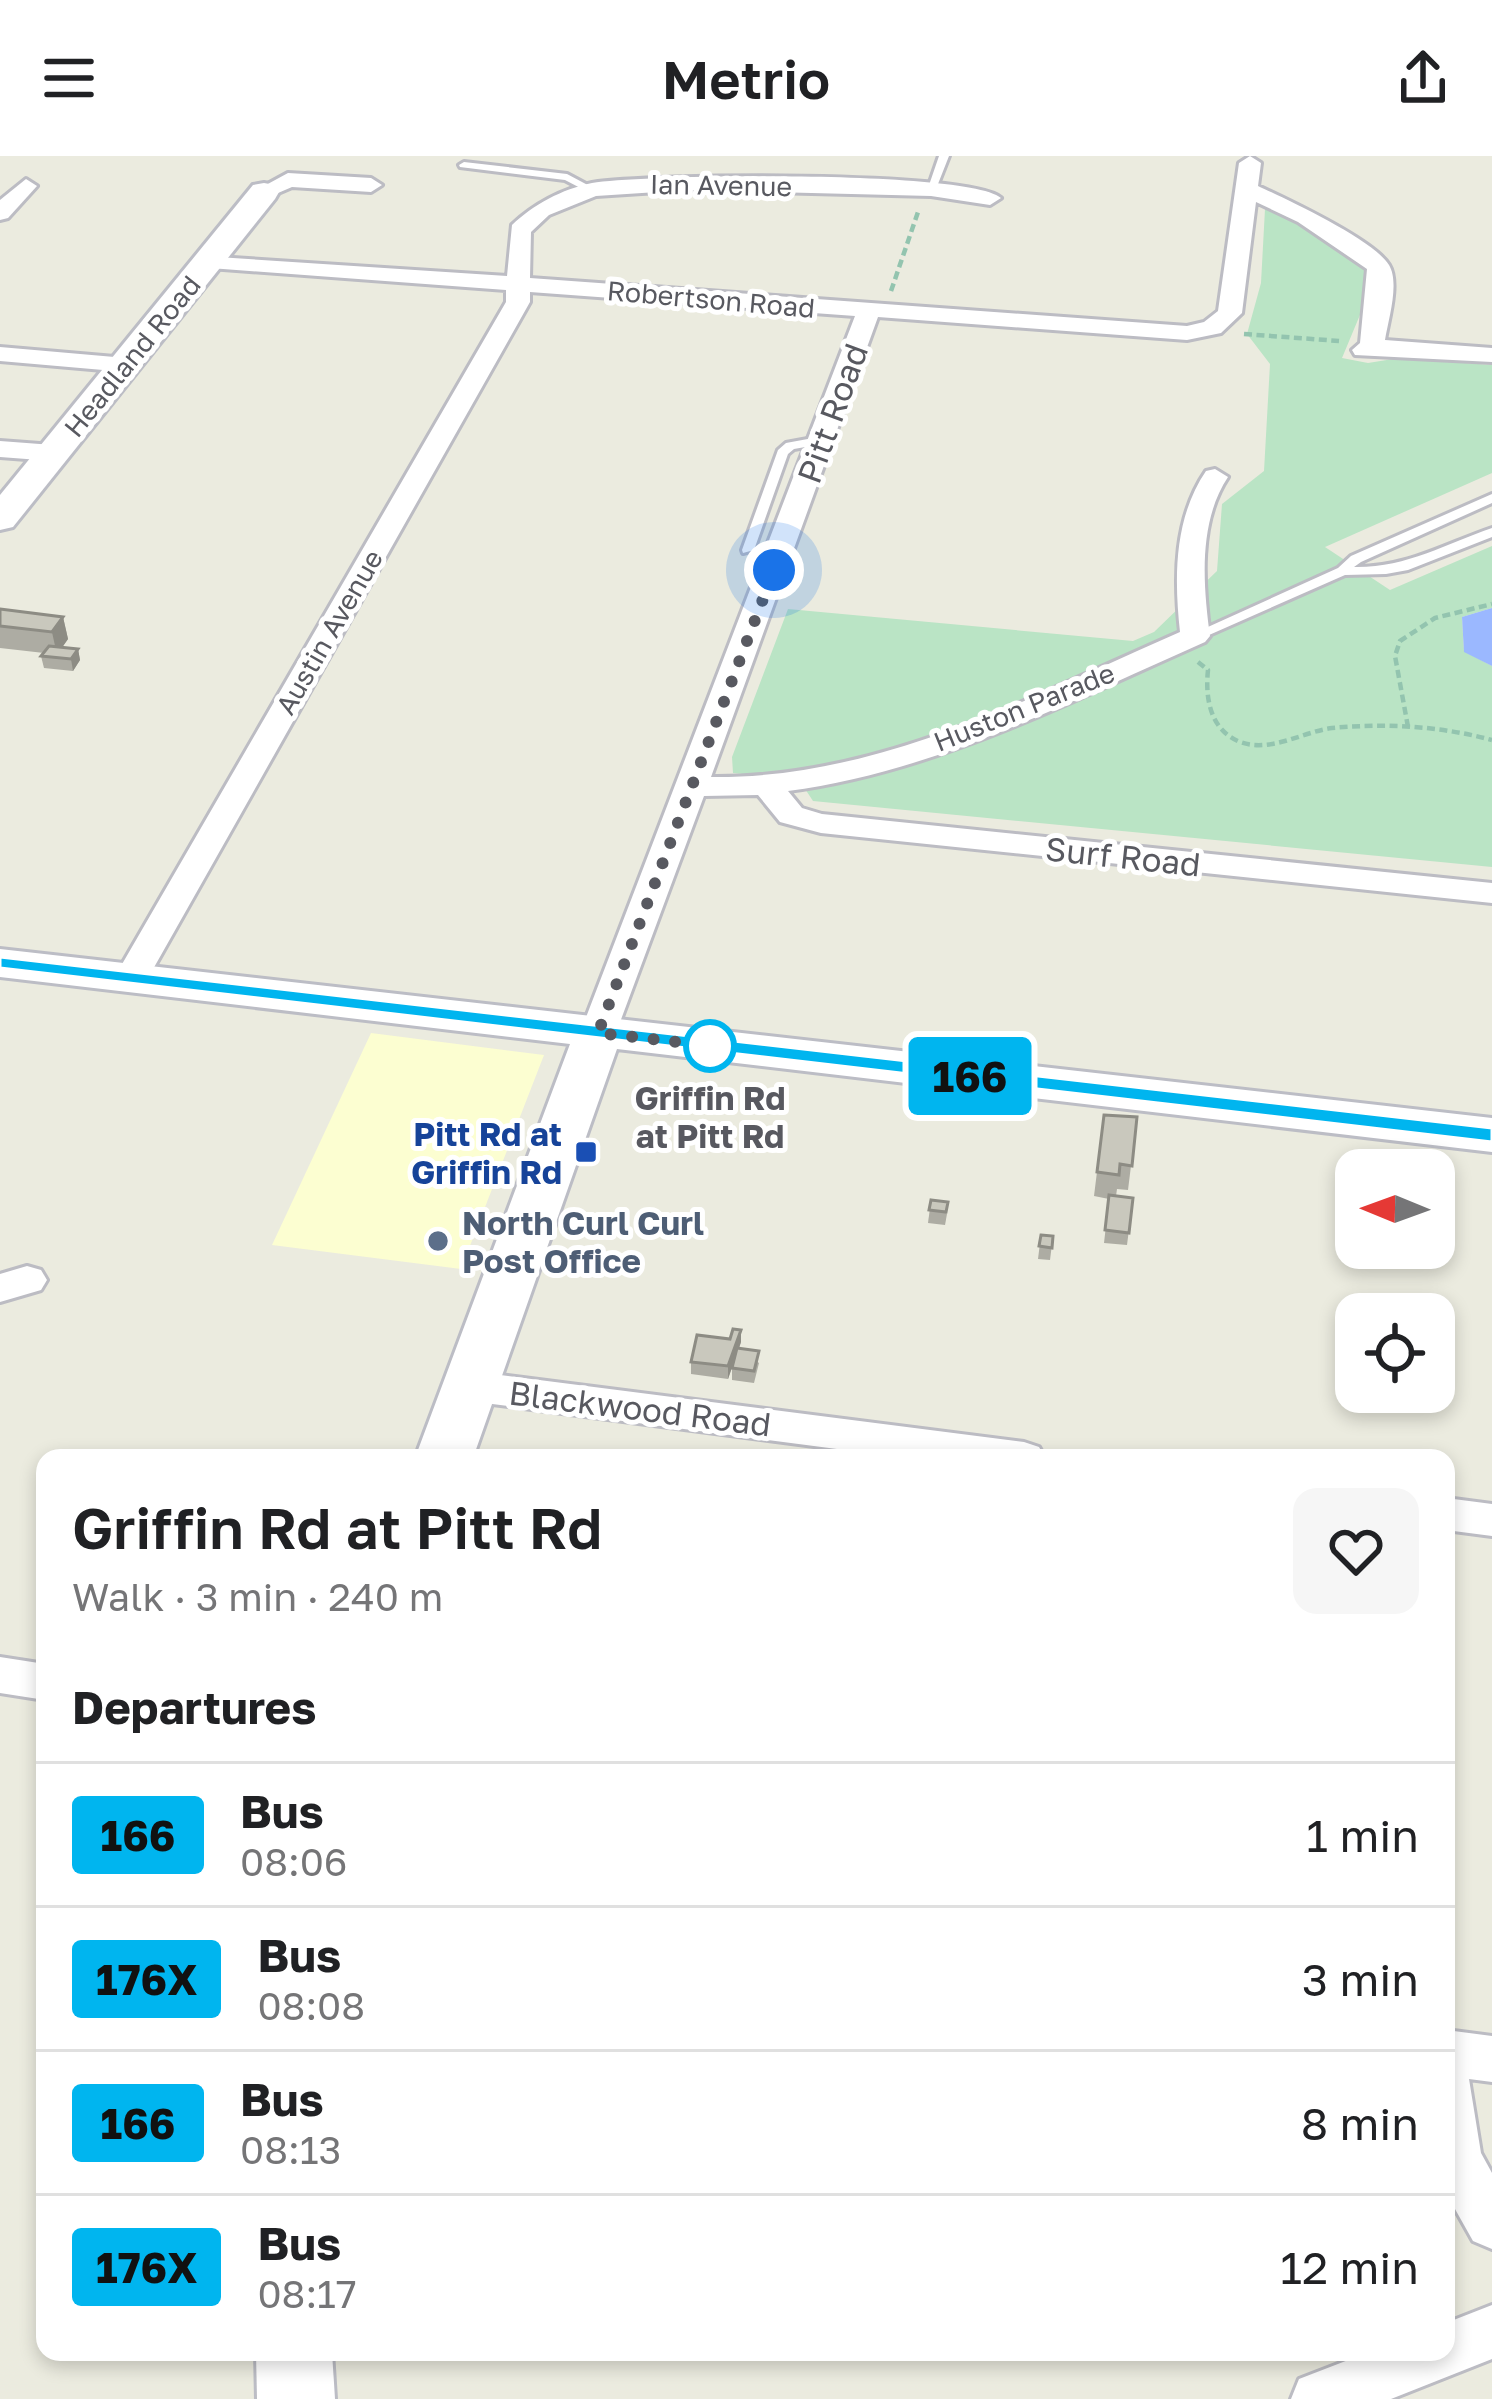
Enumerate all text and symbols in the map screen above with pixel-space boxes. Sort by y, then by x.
icon: menu [36,45,102,111]
icon: share [1390,45,1456,111]
text: Metrio [662,46,830,111]
street label: Ian Avenue [650,168,792,202]
street label: Headland Road [57,269,207,443]
street label: Robertson Road [606,274,816,324]
street label: Pitt Road [789,338,875,488]
your location [744,540,804,600]
street label: Austin Avenue [269,544,389,720]
street label: Huston Parade [929,656,1119,758]
street label: Surf Road [1044,828,1202,884]
marker: Griffin Rd at Pitt Rd [685,1021,735,1071]
line badge: 166 [901,1037,1039,1115]
text: 166 [933,1051,1007,1101]
place label: Griffin Rd at Pitt Rd [635,1078,785,1155]
place label: Pitt Rd at Griffin Rd [411,1114,562,1191]
marker: Pitt Rd at Griffin Rd [573,1139,599,1165]
north arrow [1335,1149,1455,1269]
map controls [1335,1149,1455,1413]
place label: North Curl Curl Post Office [462,1203,704,1280]
marker: North Curl Curl Post Office [425,1228,451,1254]
button: locate [1335,1293,1455,1413]
street label: Blackwood Road [507,1373,773,1443]
button: heart [1293,1488,1419,1614]
text: Griffin Rd at Pitt Rd [72,1493,602,1562]
text: Walk · 3 min · 240 m [72,1573,443,1620]
text: Departures [72,1680,316,1734]
text: Bus [240,1784,324,1838]
text: 1 min [1306,1808,1419,1862]
text: 166 [101,1810,175,1860]
text: 08:06 [240,1838,347,1885]
text: Bus [257,1928,341,1982]
text: 3 min [1302,1952,1419,2006]
text: 176X [96,1954,197,2004]
text: 08:08 [257,1982,365,2029]
text: Bus [240,2072,324,2126]
text: 8 min [1301,2096,1419,2150]
text: 166 [101,2098,175,2148]
text: 08:13 [240,2126,341,2173]
text: Bus [257,2216,341,2270]
text: 12 min [1280,2240,1419,2294]
text: 176X [96,2242,197,2292]
text: 08:17 [257,2270,357,2317]

